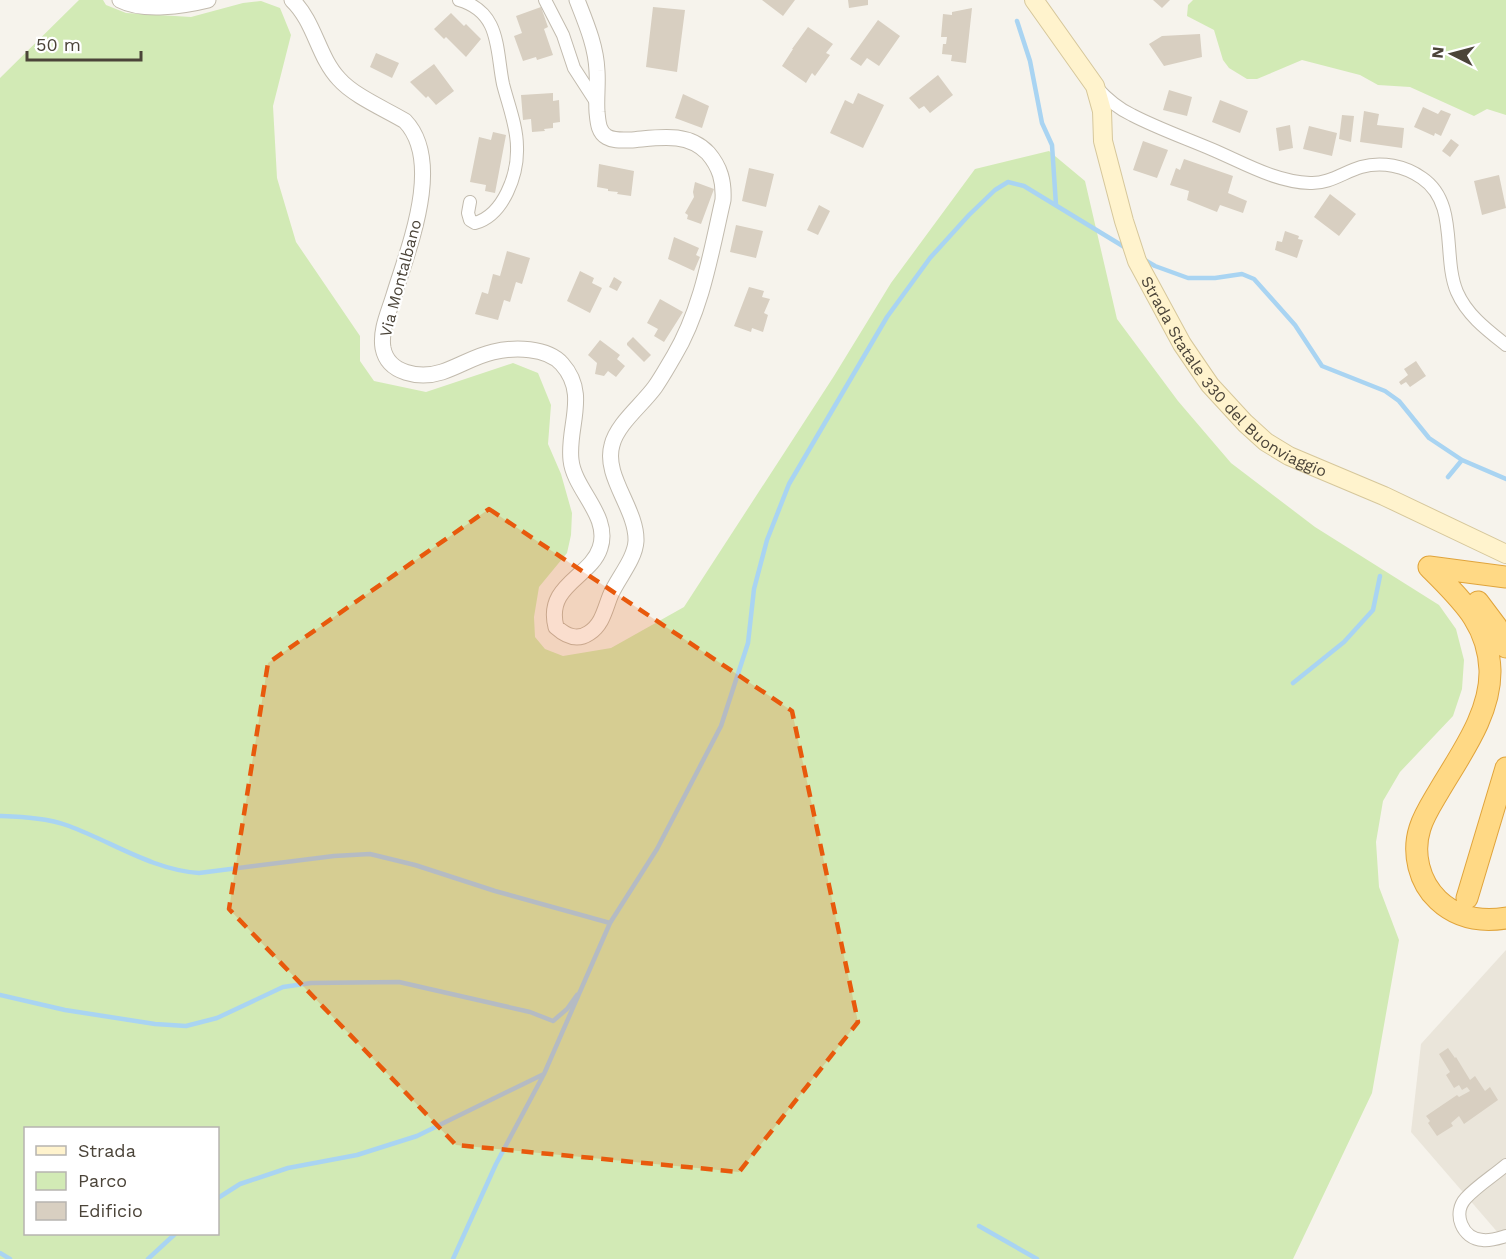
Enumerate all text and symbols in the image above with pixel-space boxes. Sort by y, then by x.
scale bar [27,24,141,62]
north arrow [1422,24,1482,84]
text: 50 m [36,34,81,55]
text: N [1428,46,1448,59]
street label: Via Montalbano [376,217,425,339]
street label: Strada Statale 330 del Buonviaggio [1137,273,1330,481]
legend [24,1127,219,1235]
text: Strada [78,1140,136,1161]
text: Parco [78,1170,127,1191]
text: Edificio [78,1200,143,1221]

